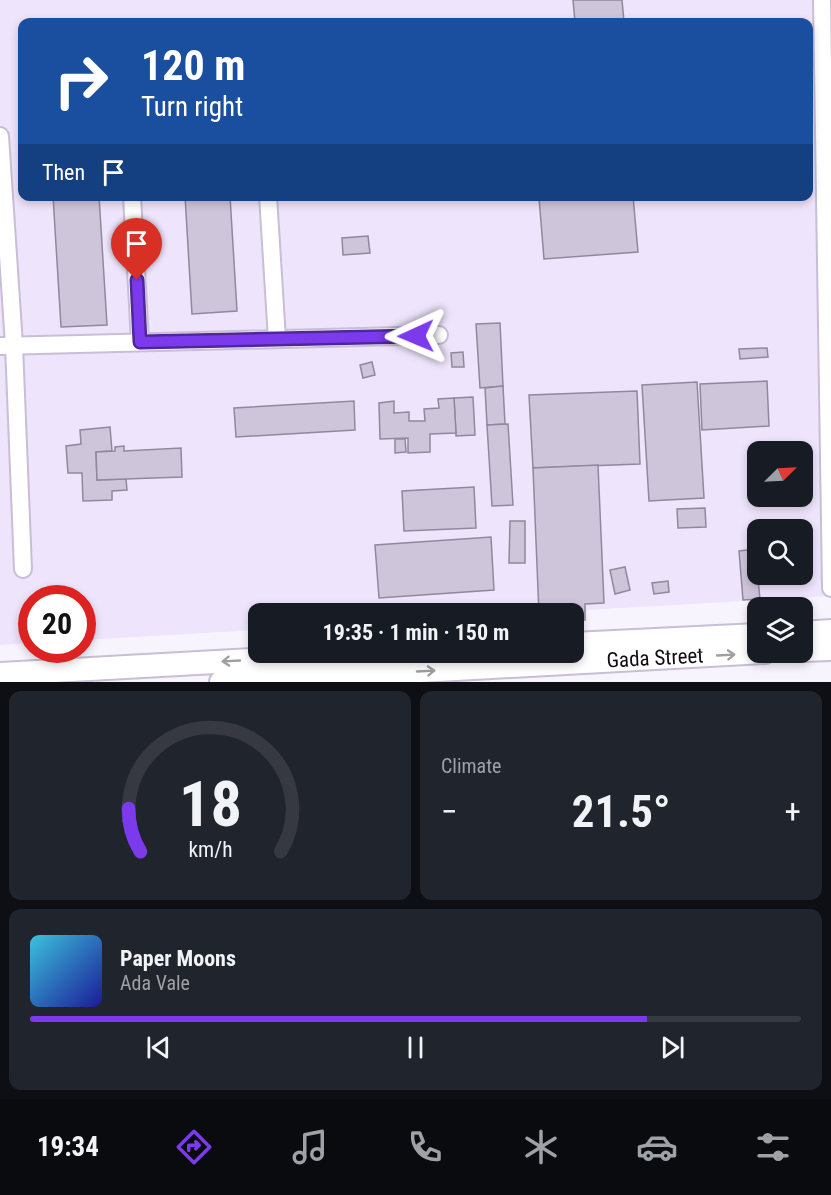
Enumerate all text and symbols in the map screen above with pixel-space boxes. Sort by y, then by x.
text: 120 m [141,41,246,90]
icon: right [42,42,120,120]
text: Turn right [141,91,243,123]
icon: arrive [97,156,130,189]
text: Then [42,160,85,185]
pin [111,218,162,280]
icon: arrive [120,227,153,260]
position arrow [384,304,448,368]
north arrow [747,441,813,507]
map controls [747,441,813,663]
button: search [747,519,813,585]
speed limit sign: 20 [18,585,96,663]
button: layers [747,597,813,663]
text: 19:35 · 1 min · 150 m [323,620,509,645]
street label: Gada Street [606,643,704,673]
one-way arrow [715,649,735,660]
one-way arrow [222,655,242,666]
one-way arrow [416,665,436,676]
text: Climate [441,754,501,778]
text: 18 [178,768,242,841]
text: 21.5° [572,785,670,838]
text: − [441,792,458,831]
text: + [785,792,801,831]
text: km/h [188,838,232,863]
text: Paper Moons [120,946,236,971]
text: Ada Vale [120,971,190,995]
icon: previous [142,1031,175,1064]
icon: pause [399,1031,432,1064]
icon: next [656,1031,689,1064]
icon: directions [173,1126,215,1168]
icon: music [289,1126,331,1168]
icon: phone [404,1126,446,1168]
icon: climate [520,1126,562,1168]
icon: car [636,1126,678,1168]
icon: filters [752,1126,794,1168]
text: 19:34 [37,1131,99,1163]

